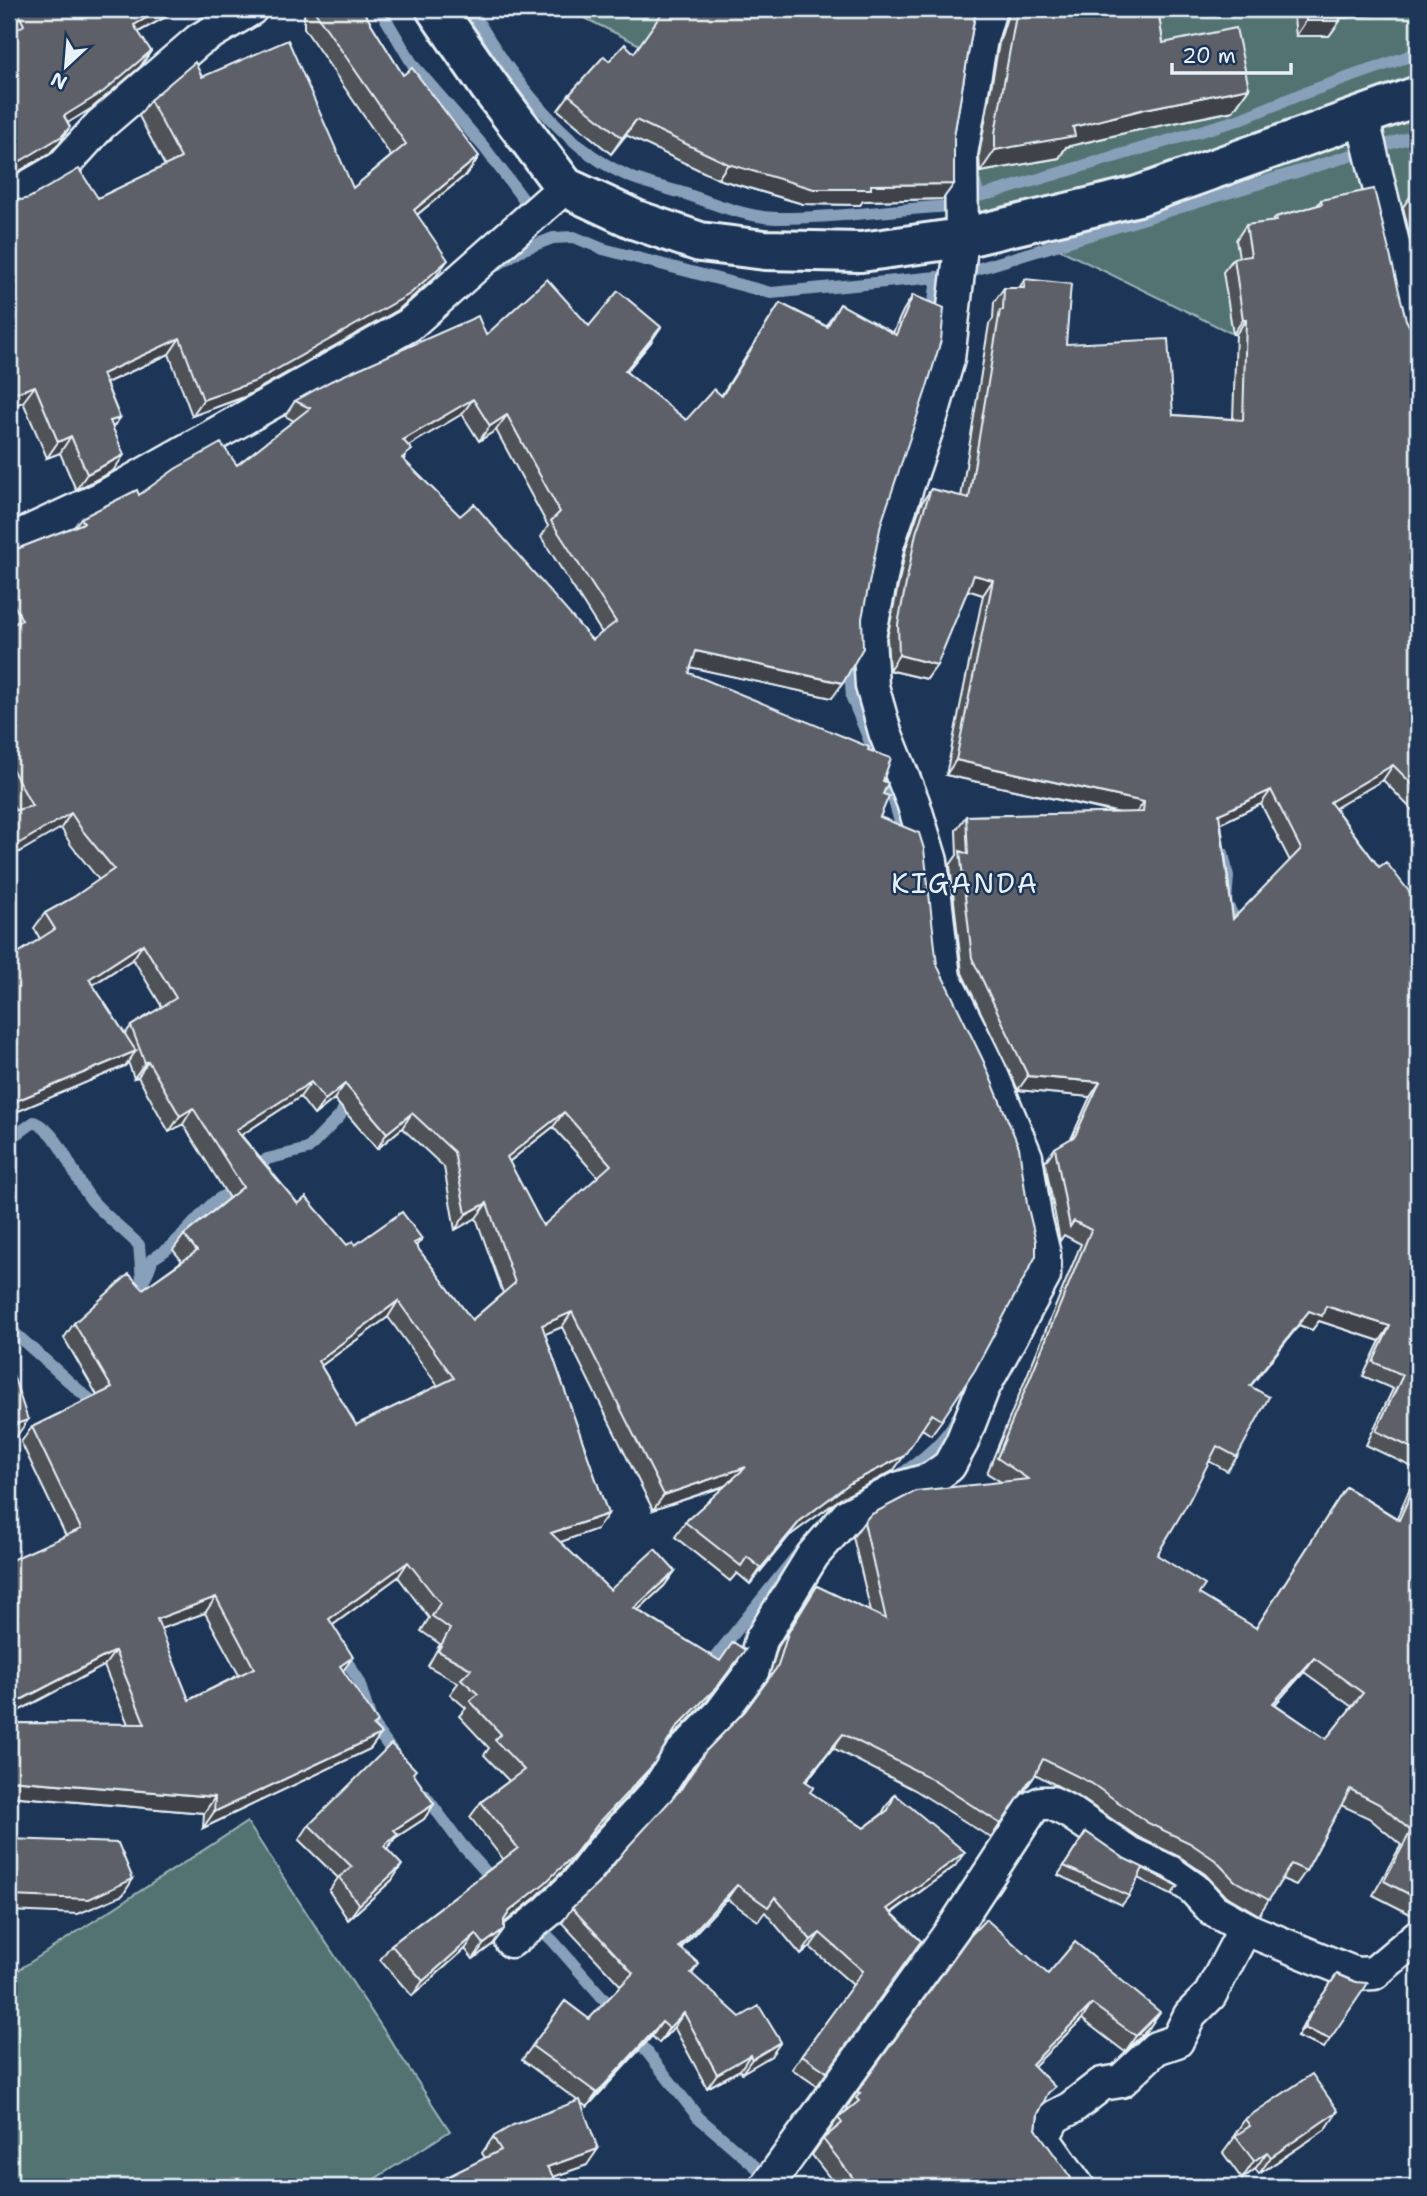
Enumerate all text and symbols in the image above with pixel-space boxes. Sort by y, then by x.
north arrow [32,32,102,102]
scale bar [1172,32,1290,76]
text: 20 m [1182,42,1236,70]
text: N [47,66,71,95]
district label: KIGANDA [891,864,1039,902]

